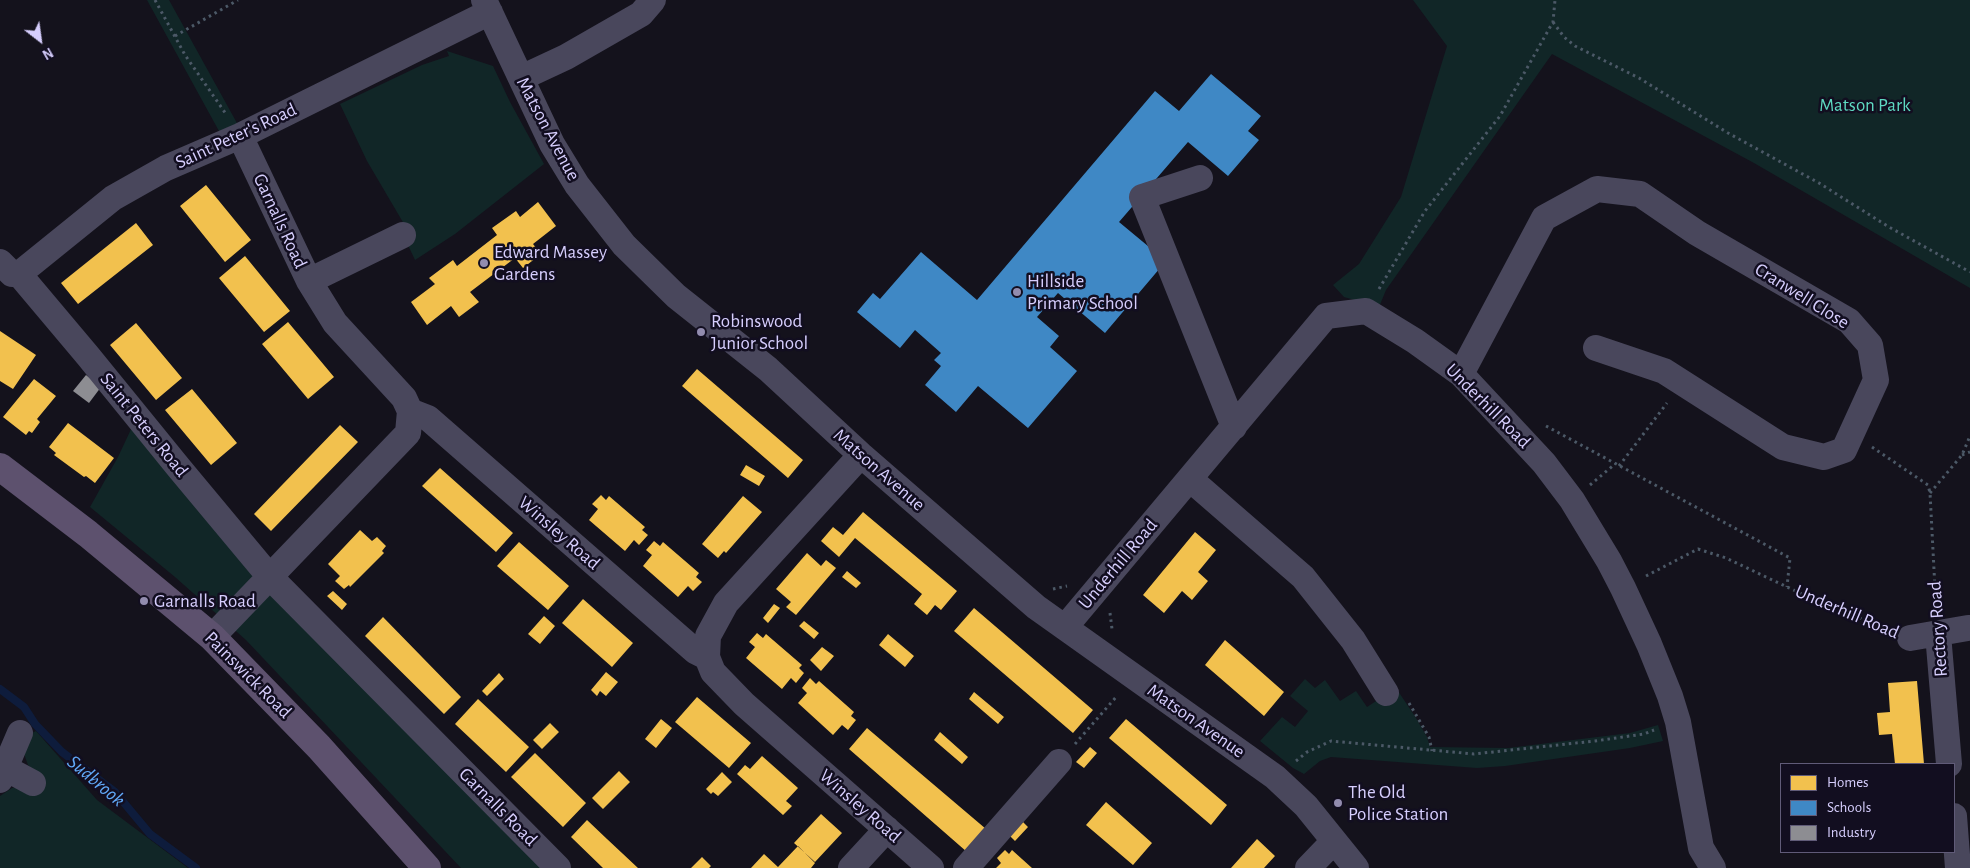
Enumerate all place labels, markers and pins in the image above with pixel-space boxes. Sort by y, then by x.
place label: Edward Massey Gardens [494,241,607,285]
marker: Edward Massey Gardens [478,257,490,269]
place label: Hillside Primary School [1027,270,1138,314]
marker: Hillside Primary School [1011,286,1023,298]
place label: Robinswood Junior School [711,310,808,354]
marker: Robinswood Junior School [695,326,707,338]
place label: Garnalls Road [154,590,256,612]
marker: Garnalls Road [138,595,150,607]
place label: The Old Police Station [1348,781,1448,825]
marker: The Old Police Station [1332,797,1344,809]

